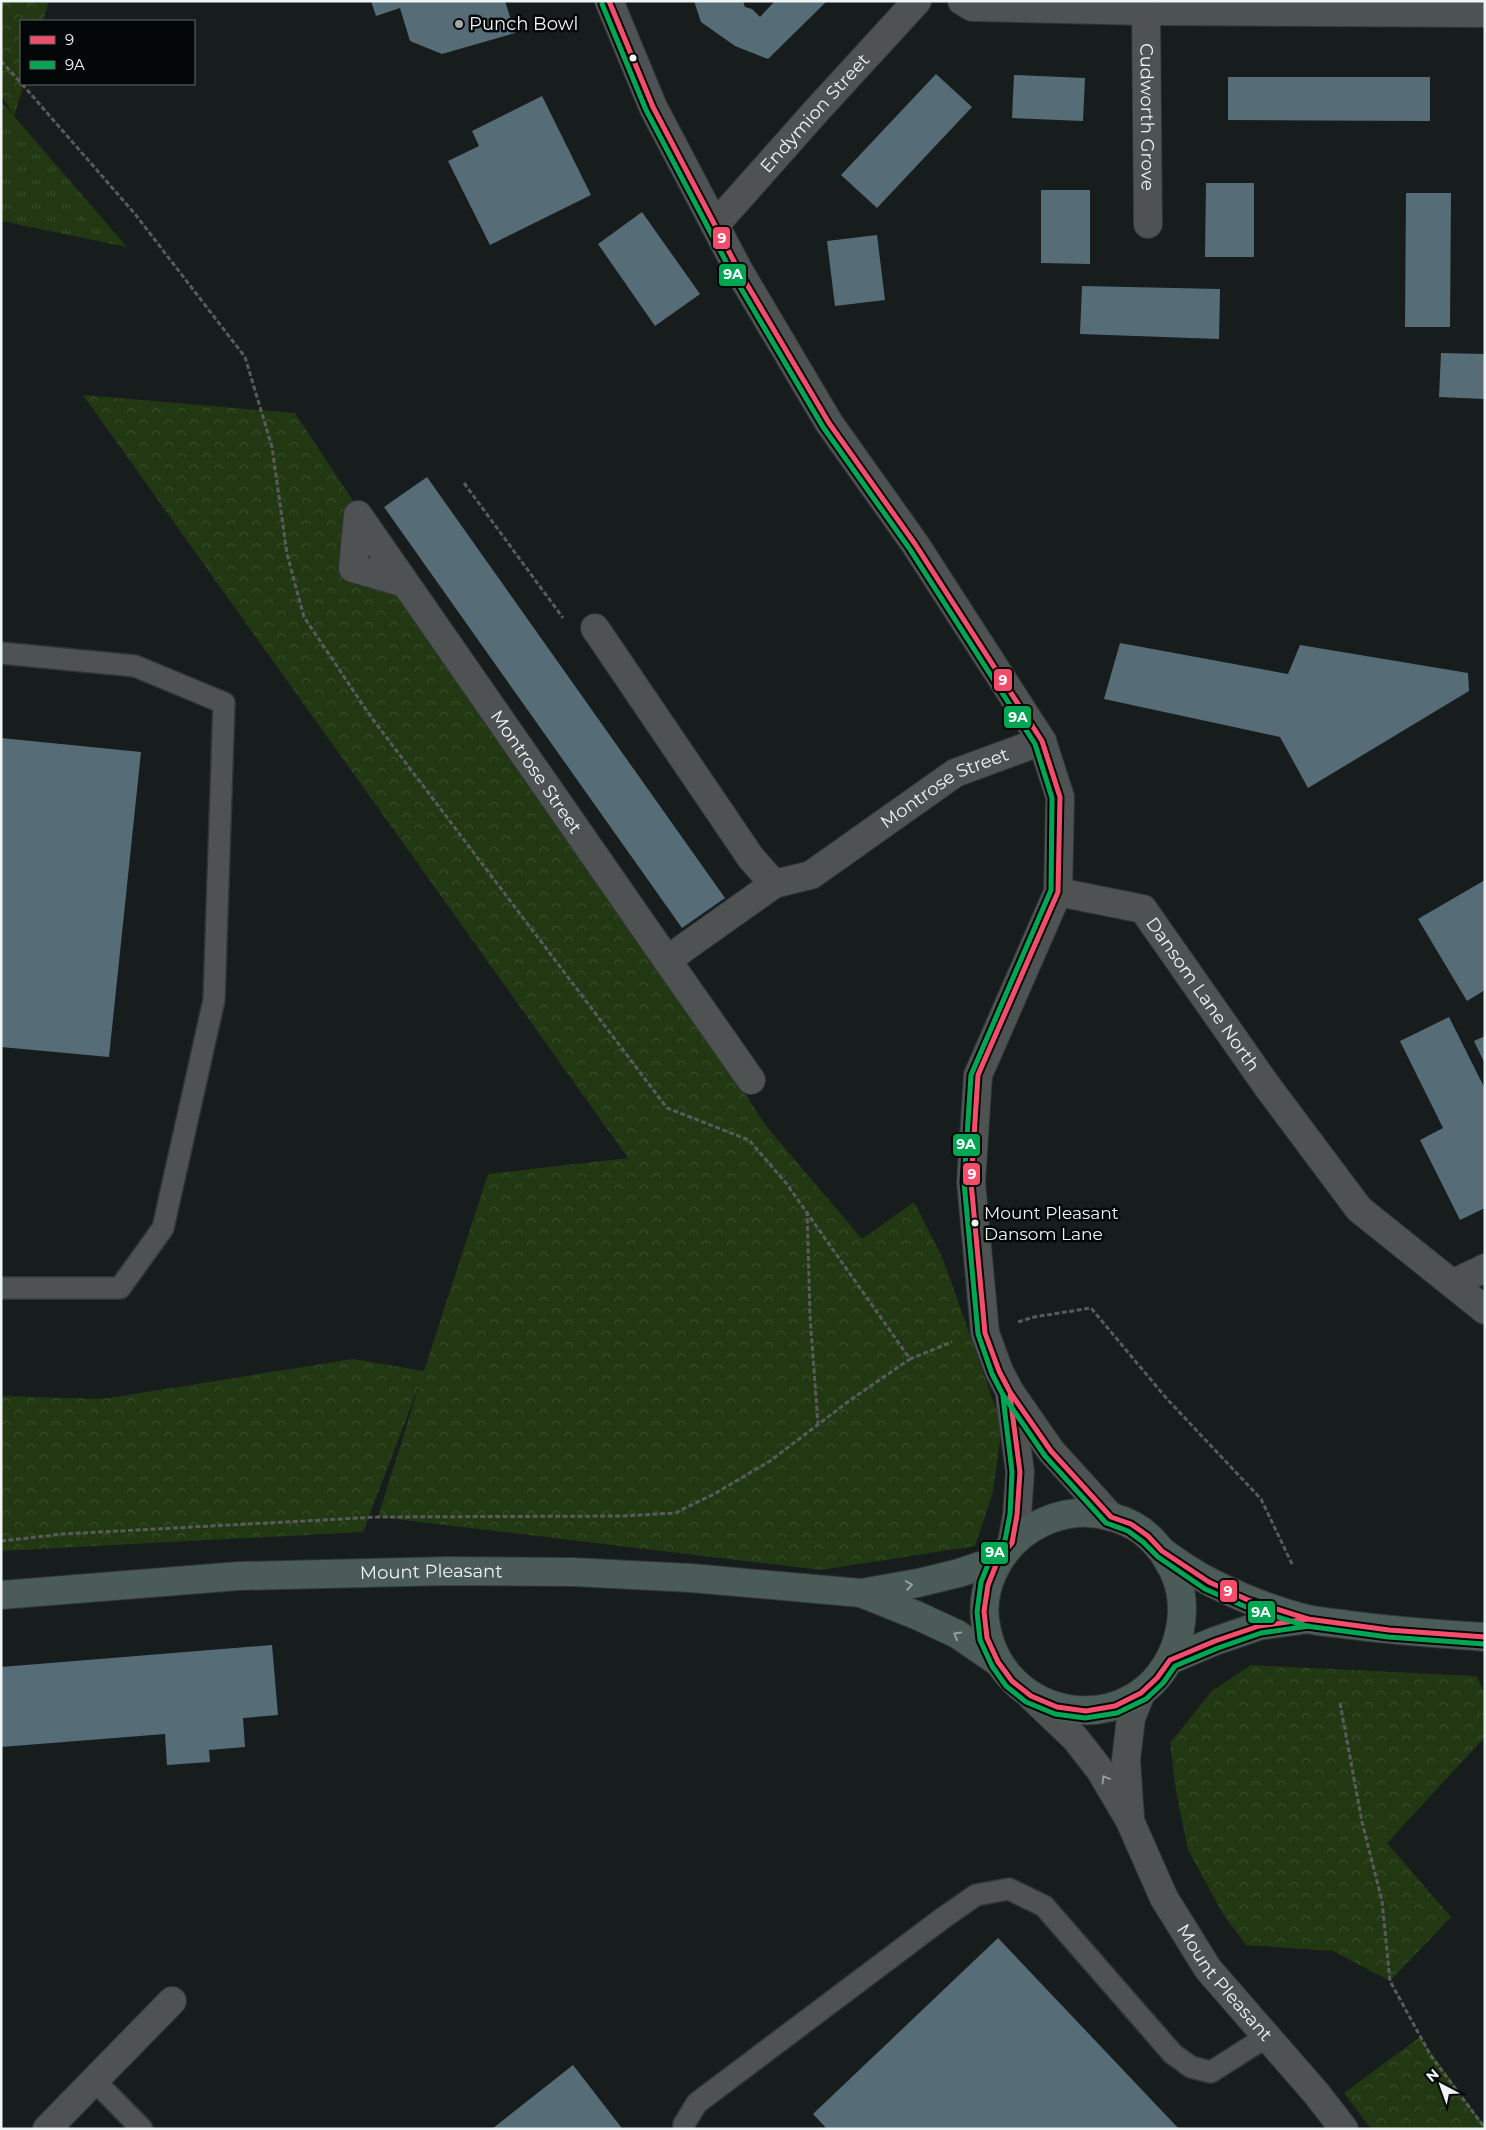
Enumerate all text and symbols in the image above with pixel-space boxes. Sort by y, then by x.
place label: Punch Bowl [469,13,578,35]
marker: Punch Bowl [453,18,465,30]
legend [20,20,195,85]
text: 9 [65,30,74,49]
street label: Cudworth Grove [1135,43,1159,191]
street label: Endymion Street [756,49,874,177]
unlabelled marker [628,53,638,63]
text: 9A [65,55,85,74]
line badge: 9 [712,226,731,250]
text: 9 [718,229,727,247]
line badge: 9A [718,263,747,287]
text: 9A [723,265,743,283]
line badge: 9 [993,668,1013,692]
text: 9 [999,671,1008,689]
line badge: 9A [1003,705,1032,729]
street label: Montrose Street [486,706,586,838]
text: 9A [1008,708,1028,726]
street label: Montrose Street [876,743,1012,833]
street label: Dansom Lane North [1141,913,1265,1076]
line badge: 9A [952,1133,981,1157]
text: 9A [956,1135,976,1153]
line badge: 9 [962,1162,981,1186]
text: 9 [968,1165,977,1183]
place label: Mount Pleasant Dansom Lane [984,1203,1119,1244]
marker: Mount Pleasant Dansom Lane [970,1218,980,1228]
line badge: 9A [980,1541,1009,1565]
text: 9A [985,1543,1005,1561]
street label: Mount Pleasant [360,1560,503,1584]
line badge: 9 [1219,1579,1238,1603]
one-way arrow [905,1580,913,1590]
text: 9 [1224,1582,1233,1600]
line badge: 9A [1247,1600,1276,1624]
text: 9A [1251,1603,1271,1621]
one-way arrow [954,1632,963,1642]
one-way arrow [1102,1775,1112,1784]
street label: Mount Pleasant [1172,1920,1277,2046]
north arrow [1416,2060,1466,2110]
text: N [1422,2065,1443,2086]

